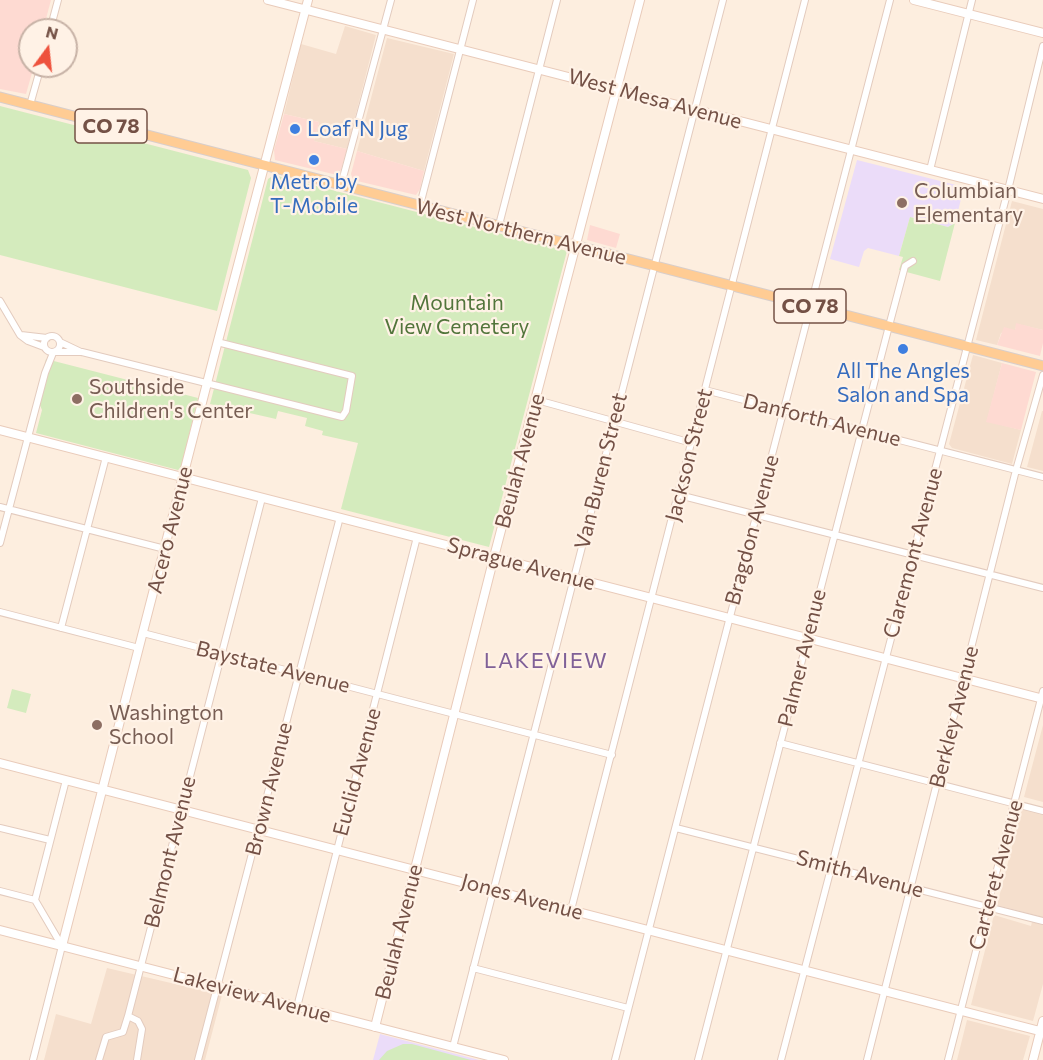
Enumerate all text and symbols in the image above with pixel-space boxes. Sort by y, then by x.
north arrow [18,18,78,78]
text: N [44,21,61,43]
street label: West Mesa Avenue [565,64,745,134]
road number: CO 78 [75,109,147,143]
place label: Loaf 'N Jug [307,116,408,142]
marker: Loaf 'N Jug [288,122,302,136]
marker: Metro by T-Mobile [307,153,321,167]
place label: Metro by T-Mobile [270,169,358,219]
place label: Columbian Elementary [914,178,1023,228]
street label: West Northern Avenue [413,194,629,270]
marker: Columbian Elementary [895,196,909,210]
road number: CO 78 [774,289,846,323]
park label: Mountain View Cemetery [385,290,529,340]
marker: All The Angles Salon and Spa [896,342,910,356]
place label: All The Angles Salon and Spa [836,358,970,408]
place label: Southside Children's Center [89,374,253,424]
street label: Jackson Street [660,386,718,524]
street label: Danforth Avenue [740,388,904,452]
street label: Van Buren Street [569,390,633,552]
street label: Beulah Avenue [490,391,550,531]
marker: Southside Children's Center [70,392,84,406]
street label: Bragdon Avenue [720,452,784,608]
street label: Acero Avenue [142,464,198,596]
street label: Claremont Avenue [878,465,948,641]
street label: Sprague Avenue [444,532,598,596]
street label: Palmer Avenue [773,586,831,730]
street label: Baystate Avenue [193,636,353,698]
street label: Berkley Avenue [924,643,984,791]
district label: LAKEVIEW [484,648,608,674]
place label: Washington School [109,700,224,750]
street label: Euclid Avenue [328,705,386,839]
marker: Washington School [90,718,104,732]
street label: Brown Avenue [240,720,298,858]
street label: Belmont Avenue [139,774,201,930]
street label: Carteret Avenue [964,797,1028,953]
street label: Smith Avenue [794,845,926,903]
street label: Beulah Avenue [370,862,428,1002]
street label: Jones Avenue [458,869,586,925]
street label: Lakeview Avenue [170,962,334,1028]

